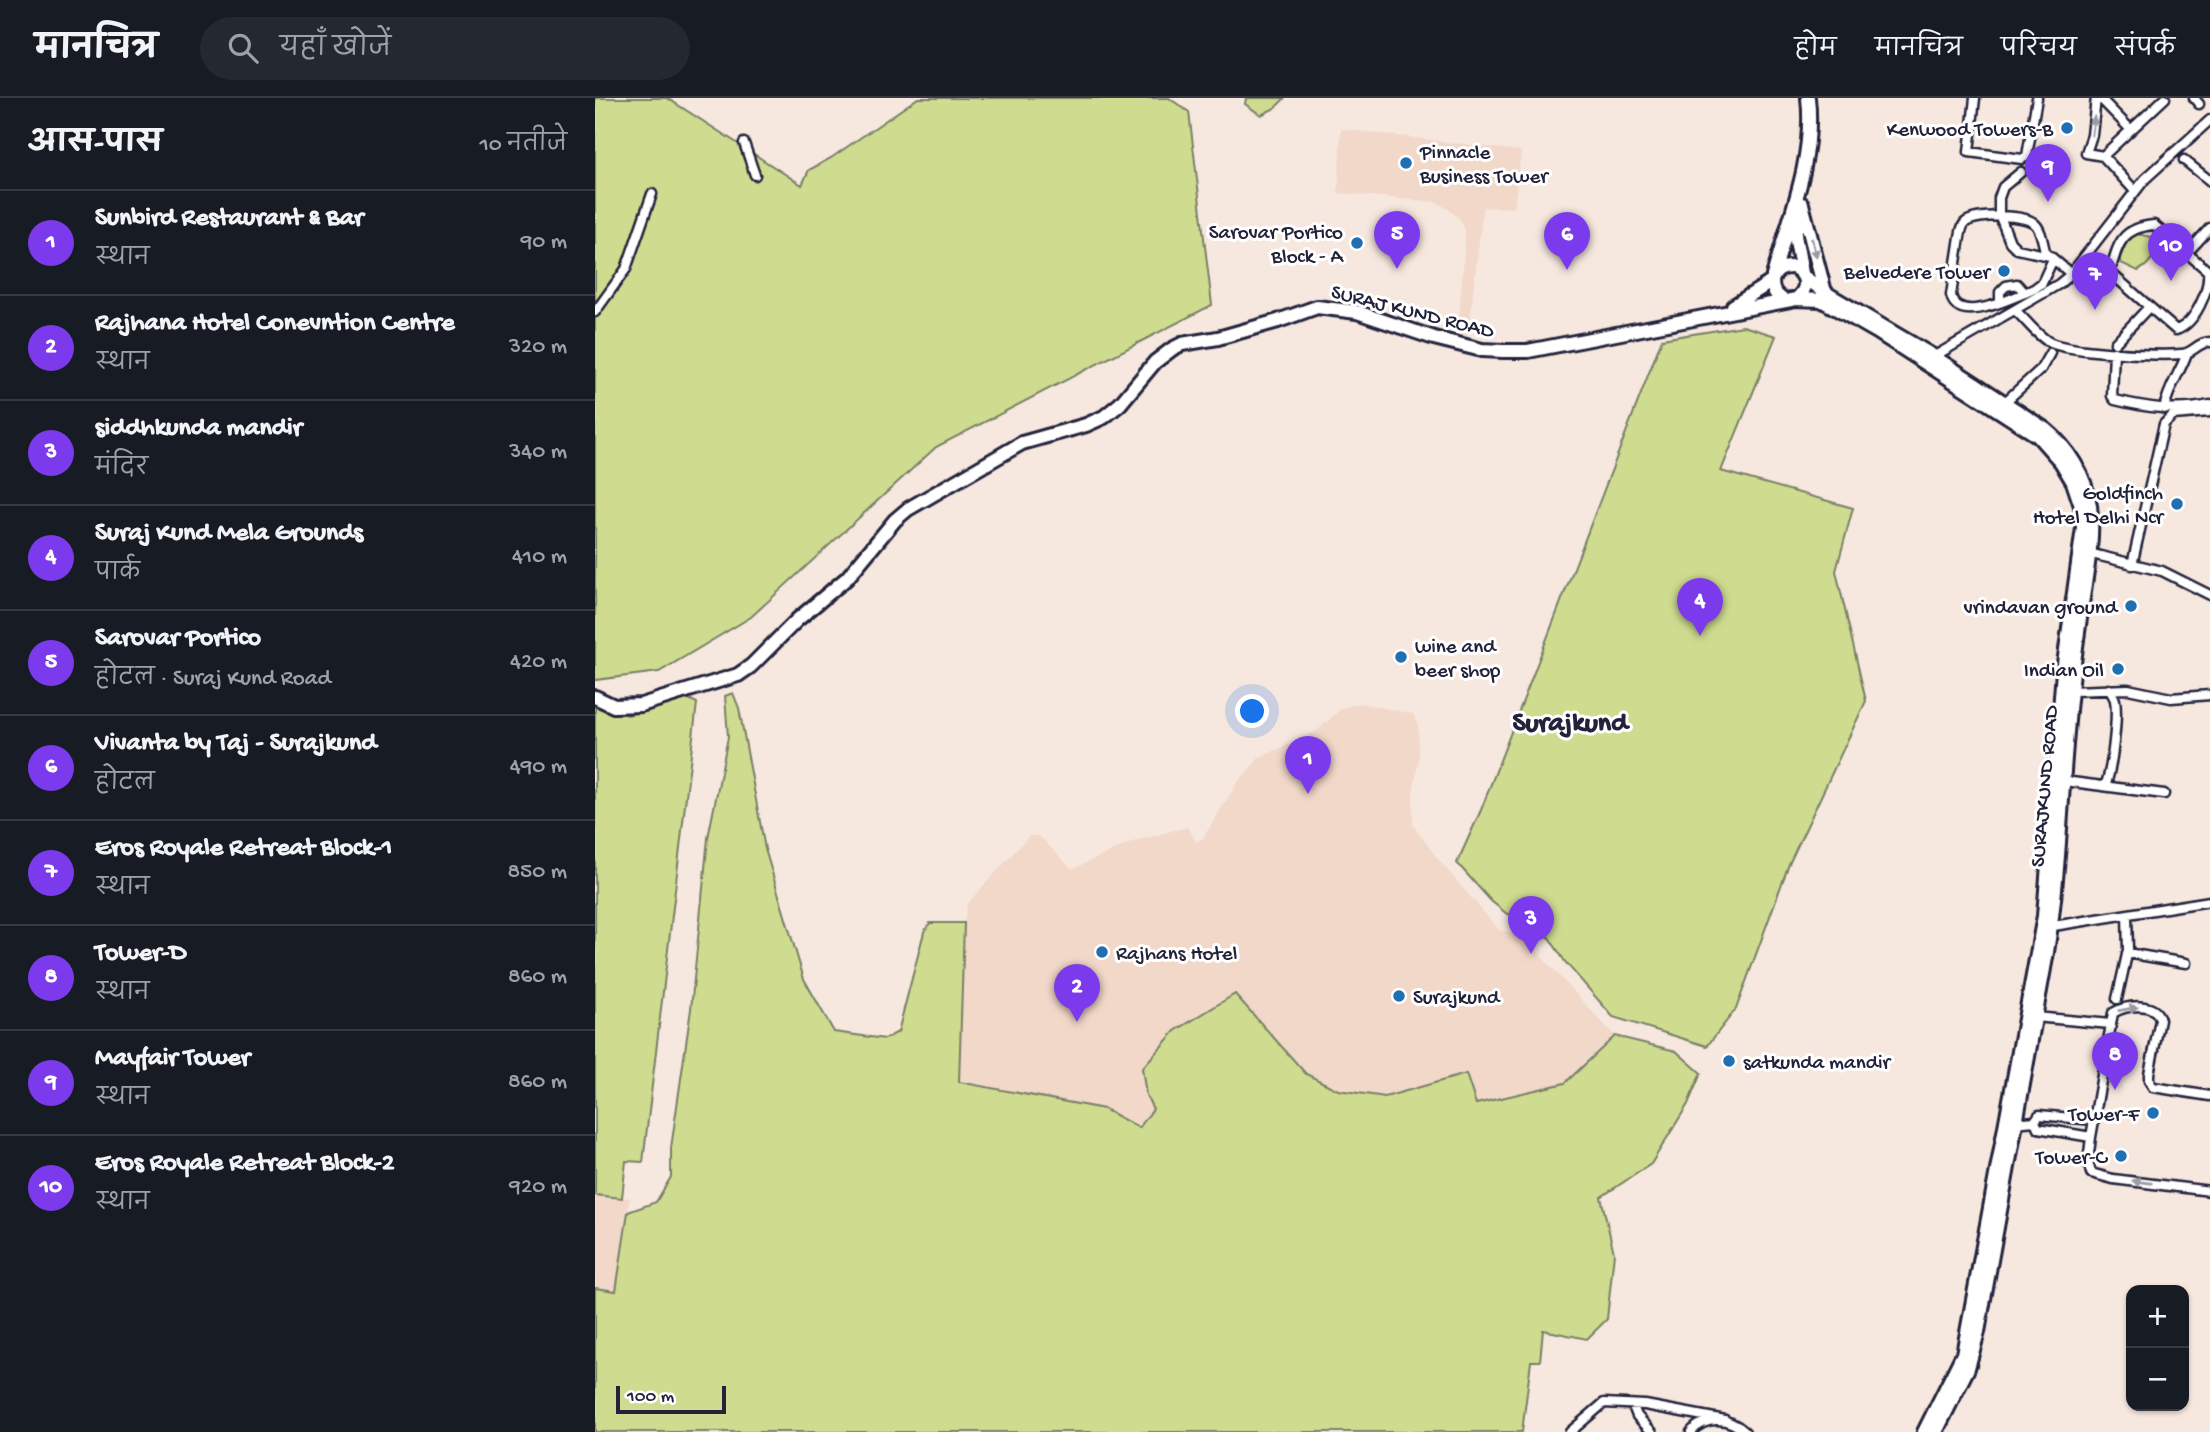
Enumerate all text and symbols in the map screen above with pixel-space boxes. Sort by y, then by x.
search box [200,17,690,80]
icon: search [224,29,262,67]
text: मानचित्र [35,32,158,70]
text: यहाँ खोजें [280,35,391,66]
text: होम [1794,36,1837,65]
text: मानचित्र [1875,36,1963,65]
text: परिचय [2001,36,2077,65]
text: संपर्क [2115,36,2175,65]
one-way arrow [2088,115,2099,137]
place label: Kenwood Towers-B [1887,119,2054,144]
marker: Kenwood Towers-B [2059,120,2075,136]
text: आस-पास [28,128,162,163]
text: 10 नतीजे [480,132,567,159]
place label: Pinnacle Business Tower [1419,142,1549,191]
pin: 9 [2025,144,2071,202]
marker: Pinnacle Business Tower [1398,155,1414,171]
text: Sunbird Restaurant & Bar [95,204,363,235]
pin: 5 [1374,211,1420,269]
pin: 6 [1544,212,1590,270]
place label: Sarovar Portico Block - A [1209,222,1345,271]
pin: 10 [2148,223,2194,281]
text: 1 [46,229,56,256]
text: 90 m [521,229,567,256]
marker: Sarovar Portico Block - A [1349,235,1365,251]
one-way arrow [1809,237,1820,259]
text: स्थान [95,246,150,273]
pin: 7 [2072,252,2118,310]
place label: Belvedere Tower [1843,262,1992,287]
marker: Belvedere Tower [1996,263,2012,279]
street label: SURAJ KUND ROAD [1328,281,1497,346]
text: Rajhana Hotel Conevntion Centre [95,309,455,340]
text: 2 [45,334,57,361]
text: 320 m [509,334,567,361]
text: स्थान [95,351,150,378]
text: siddhkunda mandir [95,414,302,445]
text: 3 [45,439,57,466]
text: 340 m [509,439,567,466]
text: मंदिर [95,456,148,483]
place label: Goldfinch Hotel Delhi Ncr [2033,483,2165,532]
marker: Goldfinch Hotel Delhi Ncr [2169,496,2185,512]
text: Suraj Kund Mela Grounds [95,519,363,550]
text: 4 [46,544,56,571]
text: 410 m [512,544,567,571]
text: पार्क [95,561,140,588]
pin: 4 [1677,578,1723,636]
place label: vrindavan ground [1964,597,2119,622]
marker: vrindavan ground [2123,598,2139,614]
text: Sarovar Portico [95,624,261,655]
place label: wine and beer shop [1415,636,1501,685]
text: 5 [45,649,57,676]
text: 420 m [510,649,567,676]
marker: wine and beer shop [1393,649,1409,665]
place label: Indian Oil [2024,660,2104,685]
marker: Indian Oil [2110,661,2126,677]
text: होटल · Suraj Kund Road [95,666,331,693]
your location [1235,694,1269,728]
street label: SURAJKUND ROAD [2027,704,2066,868]
district label: Surajkund [1512,708,1630,741]
text: Vivanta by Taj - Surajkund [95,729,377,760]
pin: 1 [1285,736,1331,794]
text: 6 [45,754,57,781]
text: 490 m [510,754,567,781]
text: होटल [95,771,155,798]
text: Eros Royale Retreat Block-1 [95,834,392,865]
text: 7 [45,859,57,886]
text: 850 m [507,859,567,886]
text: स्थान [95,876,150,903]
pin: 3 [1508,896,1554,954]
text: Tower-D [95,939,186,970]
place label: Rajhans Hotel [1116,943,1237,968]
marker: Rajhans Hotel [1094,944,1110,960]
text: 8 [45,964,57,991]
text: 860 m [508,964,567,991]
pin: 2 [1054,964,1100,1022]
text: स्थान [95,981,150,1008]
place label: Surajkund [1413,987,1501,1012]
marker: Surajkund [1391,988,1407,1004]
one-way arrow [2117,1003,2139,1014]
pin: 8 [2092,1032,2138,1090]
text: Mayfair Tower [95,1044,250,1075]
place label: satkunda mandir [1743,1052,1891,1077]
marker: satkunda mandir [1721,1053,1737,1069]
text: 9 [45,1069,57,1096]
text: 860 m [508,1069,567,1096]
text: स्थान [95,1086,150,1113]
place label: Tower-F [2067,1104,2140,1129]
marker: Tower-F [2145,1105,2161,1121]
place label: Tower-C [2034,1147,2109,1172]
marker: Tower-C [2113,1148,2129,1164]
text: Eros Royale Retreat Block-2 [95,1149,395,1180]
text: 10 [40,1174,62,1201]
text: 920 m [509,1174,567,1201]
one-way arrow [2131,1177,2153,1188]
text: स्थान [95,1191,150,1218]
map controls [2126,1285,2189,1411]
button: + [2126,1285,2189,1348]
button: − [2126,1348,2189,1411]
scale bar [616,1383,726,1415]
text: 100 m [627,1386,674,1409]

